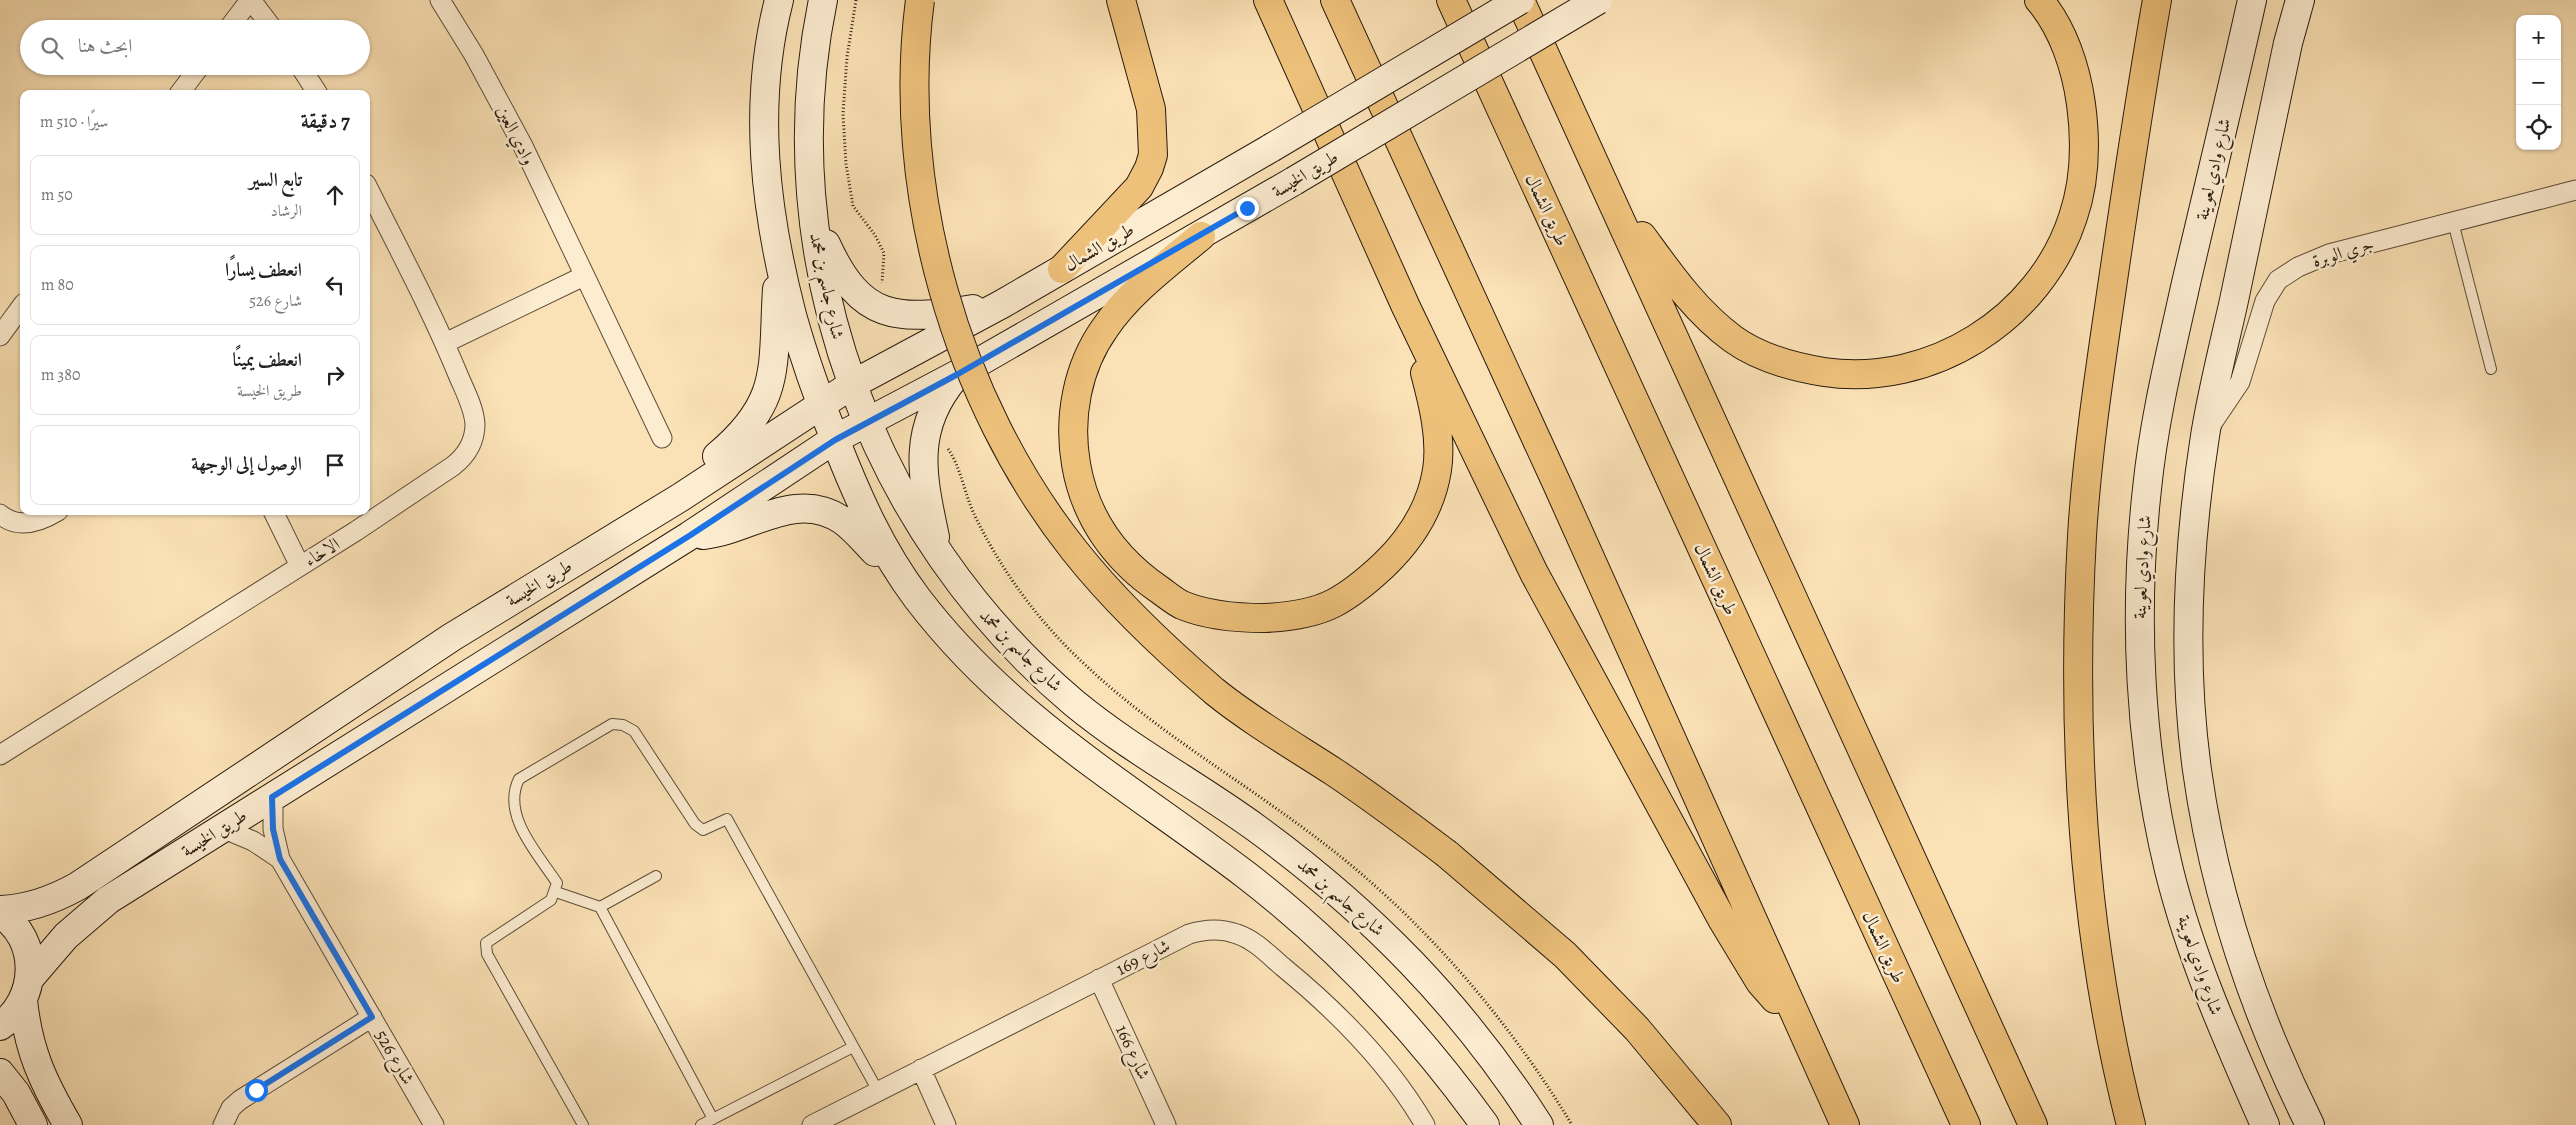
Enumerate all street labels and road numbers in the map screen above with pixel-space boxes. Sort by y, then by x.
street label: وادي العين [488,101,541,170]
street label: شارع وادي لعوينة [2190,116,2239,223]
street label: طريق الخيسة [1267,145,1343,203]
street label: طريق الشمال [1520,170,1574,250]
street label: طريق الشمال [1060,217,1138,277]
street label: شارع جاسم بن محمد [798,230,850,343]
street label: جري الوبرة [2309,231,2378,276]
street label: شارع وادي لعوينة [2127,514,2160,620]
street label: الاخاء [300,532,344,572]
street label: طريق الشمال [1689,539,1743,619]
street label: طريق الخيسة [501,554,577,612]
street label: شارع جاسم بن محمد [970,603,1068,701]
street label: طريق الخيسة [177,803,251,863]
street label: شارع جاسم بن محمد [1288,852,1390,946]
street label: طريق الشمال [1857,907,1911,987]
street label: شارع وادي لعوينة [2169,912,2228,1019]
street label: شارع 169 [1112,933,1175,983]
street label: شارع 166 [1107,1021,1156,1084]
street label: شارع 526 [367,1025,420,1090]

